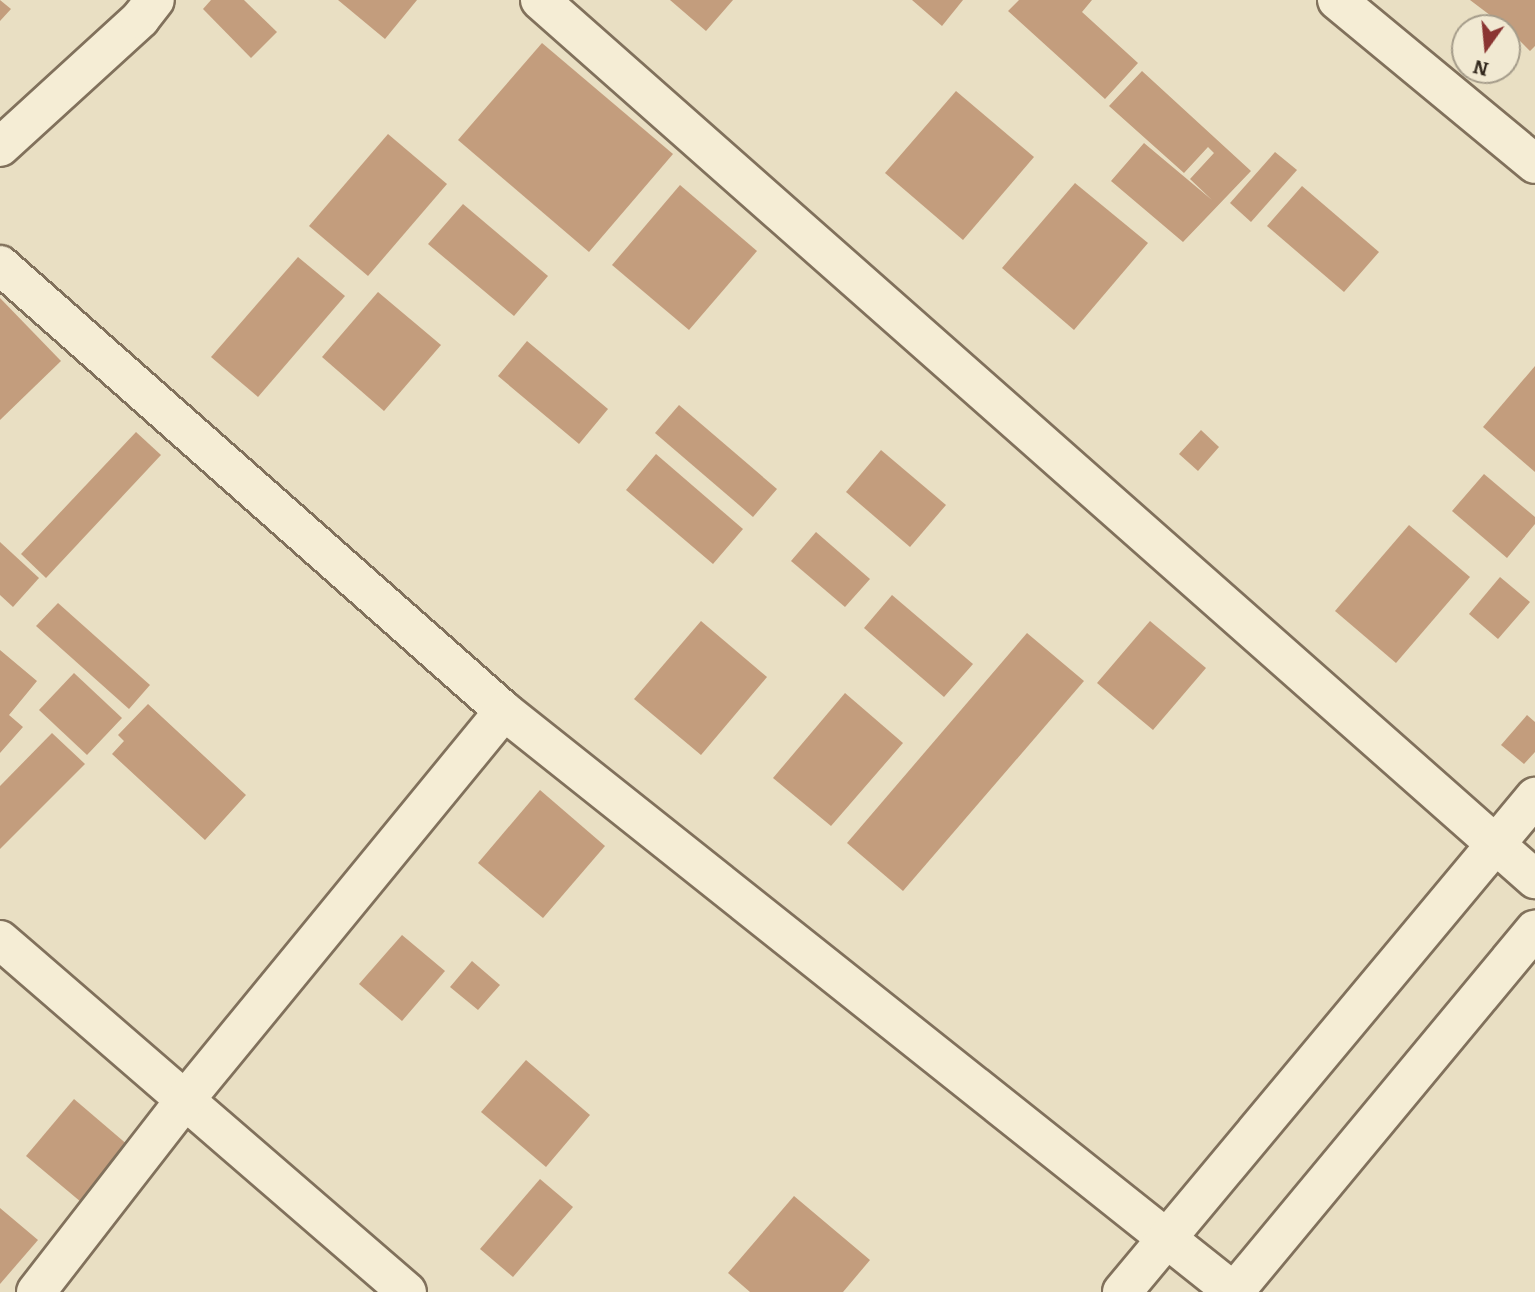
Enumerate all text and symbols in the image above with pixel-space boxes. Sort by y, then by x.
north arrow [1451,14,1521,84]
text: N [1471,55,1491,81]

